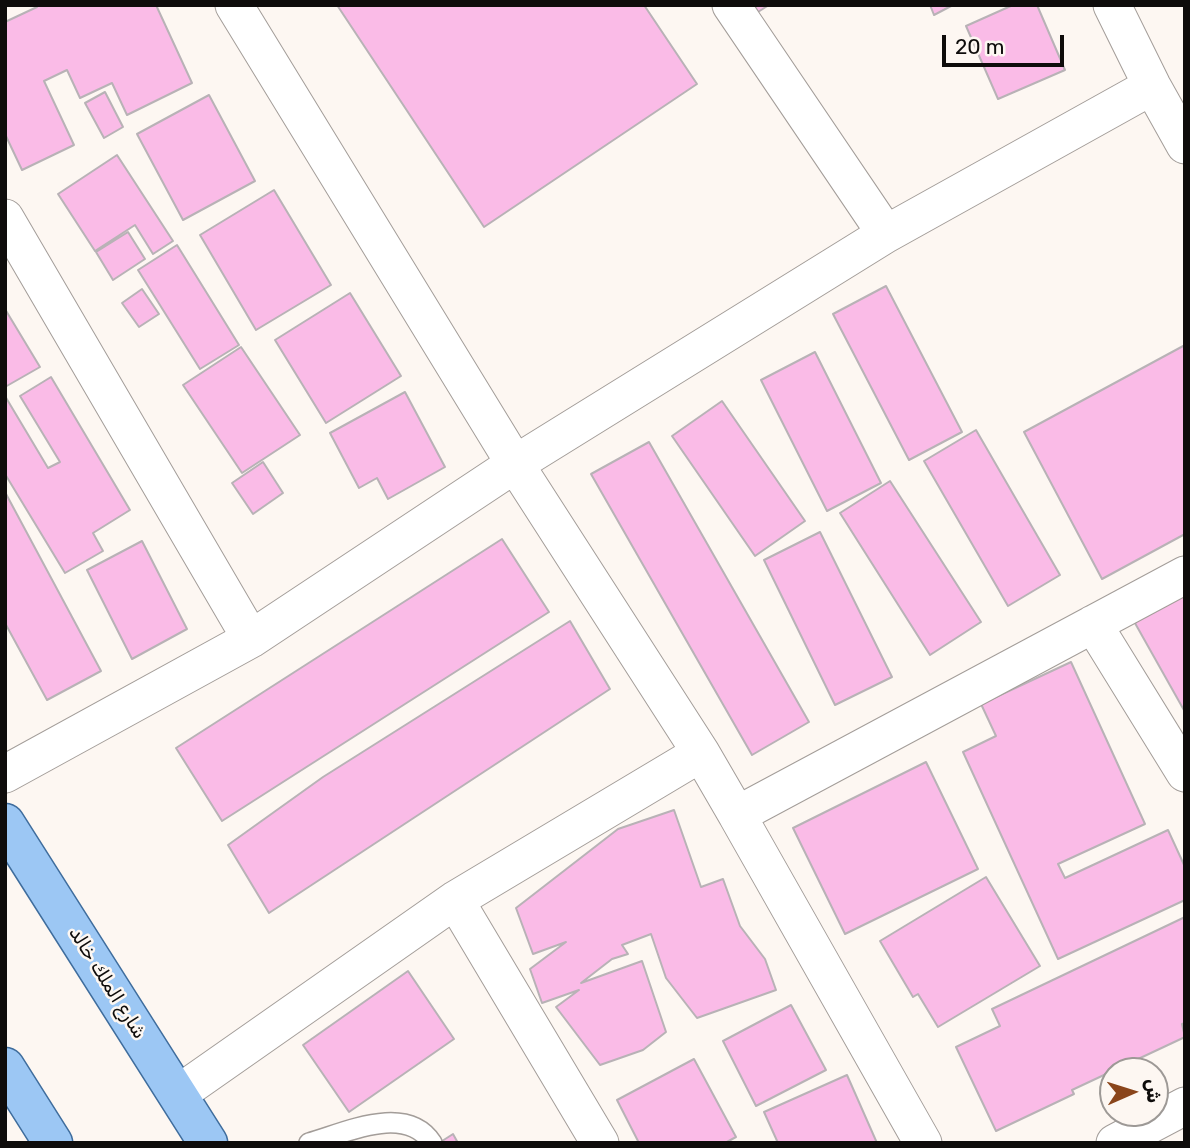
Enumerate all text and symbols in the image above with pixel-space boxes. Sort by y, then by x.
scale bar [945,21,1068,65]
text: 20 m [955,34,1004,59]
street label: شارع الملك خالد [63,923,151,1043]
north arrow [1099,1057,1169,1127]
text: ش [1141,1078,1166,1104]

